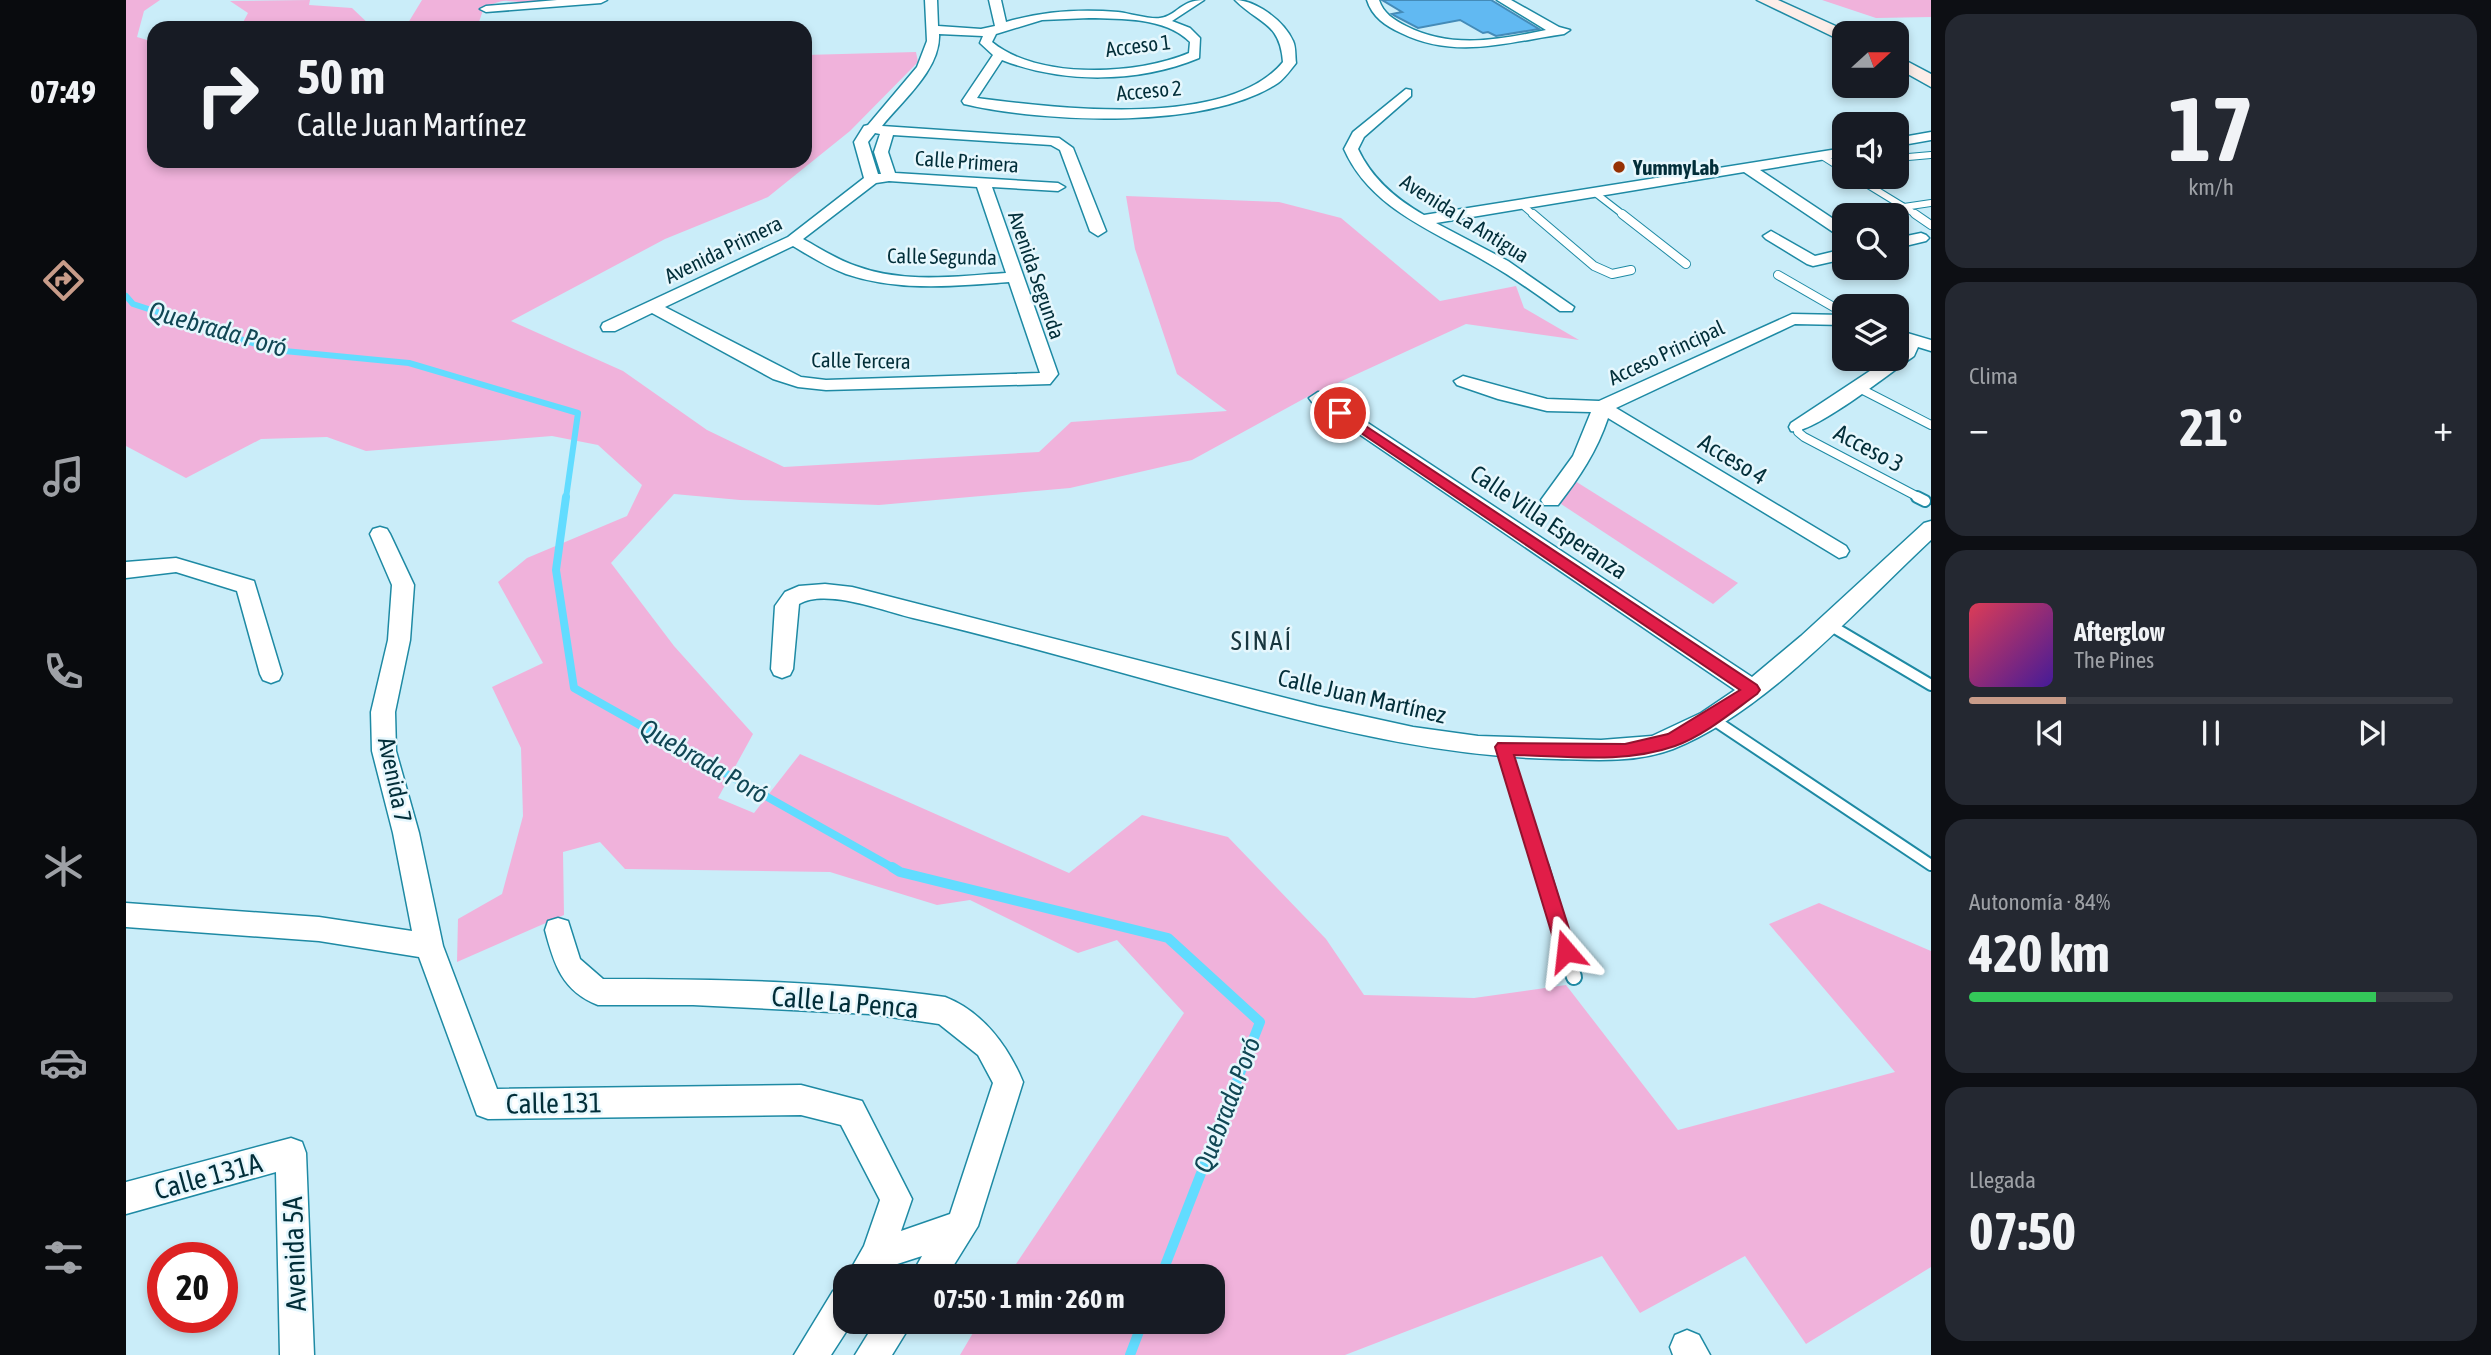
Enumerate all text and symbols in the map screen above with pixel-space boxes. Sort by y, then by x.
north arrow [1832,21,1909,98]
map controls [1832,21,1909,371]
street label: Acceso 1 [1104,29,1172,61]
text: 50 m [297,48,385,104]
icon: right [182,49,273,140]
text: 07:49 [30,73,96,110]
street label: Acceso 2 [1115,75,1183,105]
text: 17 [2168,76,2254,180]
text: Calle Juan Martínez [297,106,526,143]
button: sound [1832,112,1909,189]
street label: Calle Primera [914,145,1020,177]
place label: YummyLab [1632,155,1719,179]
marker: YummyLab [1611,159,1627,175]
street label: Avenida La Antigua [1396,169,1534,267]
text: km/h [2188,174,2234,200]
button: search [1832,203,1909,280]
street label: Avenida Segunda [1004,208,1070,342]
street label: Avenida Primera [660,210,786,288]
street label: Calle Segunda [887,243,997,269]
icon: directions [39,256,88,305]
button: layers [1832,294,1909,371]
water label: Quebrada Poró [145,295,291,363]
street label: Acceso Principal [1604,315,1728,389]
street label: Calle Tercera [811,347,911,373]
text: Clima [1969,363,2018,389]
pin [1310,383,1370,443]
icon: arrive [1321,394,1359,432]
text: 21° [2179,397,2243,457]
text: − [1969,406,1989,449]
text: + [2433,406,2453,449]
street label: Acceso 3 [1830,419,1908,477]
street label: Acceso 4 [1694,428,1772,490]
icon: music [39,452,88,501]
street label: Calle Villa Esperanza [1465,460,1633,584]
text: Afterglow [2074,617,2165,647]
district label: SINAÍ [1231,626,1293,656]
icon: phone [39,647,88,696]
text: The Pines [2074,647,2154,673]
street label: Calle Juan Martínez [1275,664,1449,729]
water label: Quebrada Poró [635,712,773,810]
icon: previous [2031,714,2069,752]
icon: pause [2192,714,2230,752]
icon: next [2353,714,2391,752]
street label: Avenida 7 [373,735,417,825]
icon: climate [39,842,88,891]
text: Autonomía · 84% [1969,889,2110,915]
position arrow [1529,914,1603,988]
text: 420 km [1969,923,2110,983]
street label: Calle La Penca [770,980,920,1024]
water label: Quebrada Poró [1187,1033,1267,1177]
icon: car [39,1038,88,1087]
street label: Calle 131 [506,1086,602,1120]
street label: Calle 131A [151,1146,265,1206]
text: Llegada [1969,1167,2036,1193]
street label: Avenida 5A [276,1196,312,1312]
text: 07:50 [1969,1201,2076,1261]
icon: filters [39,1233,88,1282]
speed limit sign: 20 [147,1242,238,1333]
text: 07:50 · 1 min · 260 m [934,1284,1124,1314]

